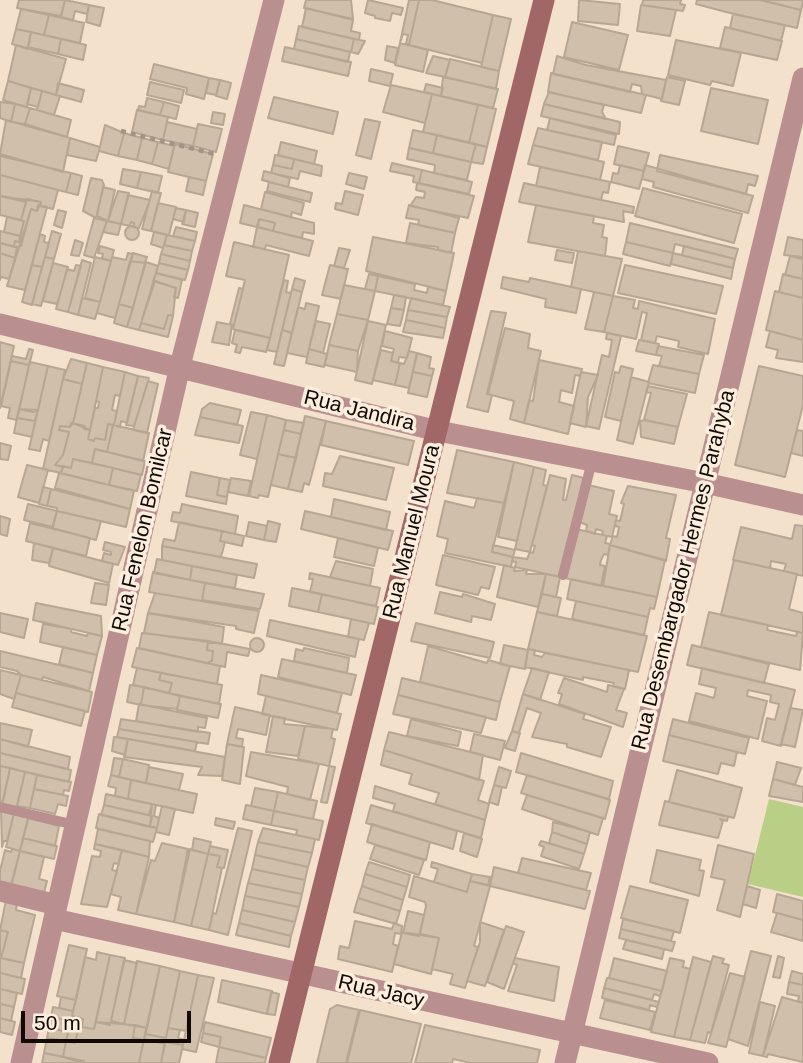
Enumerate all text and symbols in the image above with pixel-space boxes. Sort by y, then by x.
street label: Rua Jandira [301,385,417,437]
street label: Rua Desembargador Hermes Parahyba [627,387,741,753]
street label: Rua Fenelon Bomilcar [107,426,179,634]
street label: Rua Manuel Moura [378,442,446,622]
street label: Rua Jacy [336,970,426,1014]
scale bar [24,996,194,1040]
text: 50 m [34,1011,81,1034]

